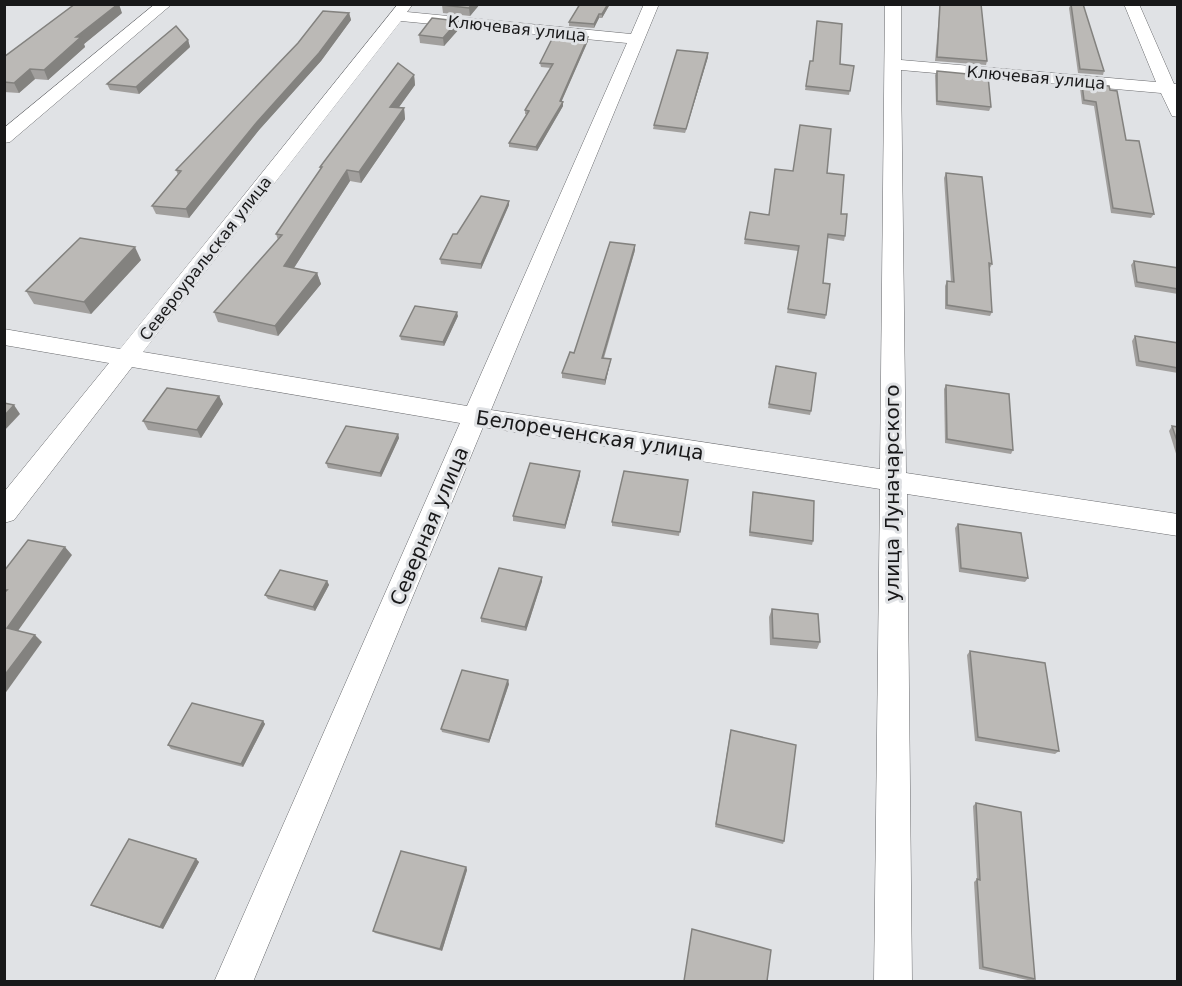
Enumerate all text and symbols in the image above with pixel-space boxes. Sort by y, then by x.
street label: Ключевая улица [447,12,587,45]
street label: Ключевая улица [966,62,1106,93]
street label: Североуральская улица [135,172,275,344]
street label: улица Луначарского [880,385,904,601]
street label: Белореченская улица [474,405,706,465]
street label: Северная улица [385,443,473,609]

